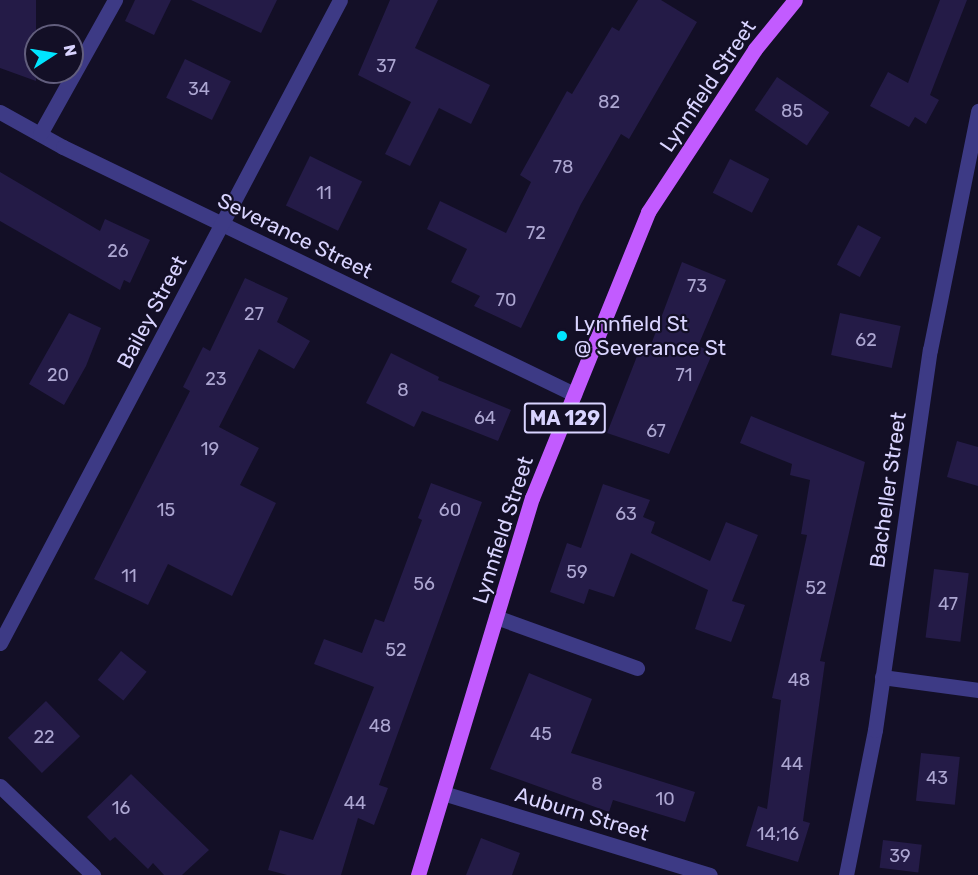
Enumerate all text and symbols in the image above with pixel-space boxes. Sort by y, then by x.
street label: Lynnfield Street [655,15,761,157]
north arrow [24,24,84,84]
text: N [60,43,81,58]
house number: 37 [376,55,396,77]
house number: 34 [188,78,210,100]
house number: 82 [598,91,620,113]
house number: 85 [781,100,803,122]
house number: 78 [553,156,573,178]
house number: 11 [316,182,332,204]
street label: Severance Street [214,188,376,284]
house number: 72 [526,222,546,244]
house number: 26 [107,240,129,262]
street label: Bailey Street [112,251,192,373]
house number: 73 [687,275,707,297]
house number: 70 [496,289,516,311]
house number: 27 [244,303,264,325]
place label: Lynnfield St @ Severance St [574,311,726,361]
marker: Lynnfield St @ Severance St [555,329,569,343]
house number: 62 [855,329,877,351]
house number: 20 [47,364,69,386]
house number: 71 [676,364,692,386]
house number: 23 [205,368,227,390]
house number: 8 [397,379,409,401]
road number: MA 129 [523,401,607,435]
house number: 64 [474,407,496,429]
street label: Bacheller Street [865,410,911,570]
house number: 67 [646,420,666,442]
house number: 19 [201,438,219,460]
street label: Lynnfield Street [467,453,539,607]
house number: 15 [157,499,175,521]
house number: 60 [439,499,461,521]
house number: 63 [615,503,637,525]
house number: 59 [566,561,588,583]
house number: 11 [121,565,137,587]
house number: 56 [413,573,435,595]
house number: 52 [805,577,827,599]
house number: 47 [938,593,958,615]
house number: 52 [385,639,407,661]
house number: 48 [788,669,810,691]
house number: 48 [369,715,391,737]
house number: 45 [530,723,552,745]
house number: 22 [33,726,55,748]
house number: 44 [781,753,803,775]
house number: 43 [926,767,948,789]
house number: 8 [591,773,603,795]
street label: Auburn Street [512,782,652,846]
house number: 10 [655,788,675,810]
house number: 44 [344,792,366,814]
house number: 16 [112,797,130,819]
house number: 14;16 [757,823,799,845]
house number: 39 [889,845,911,867]

